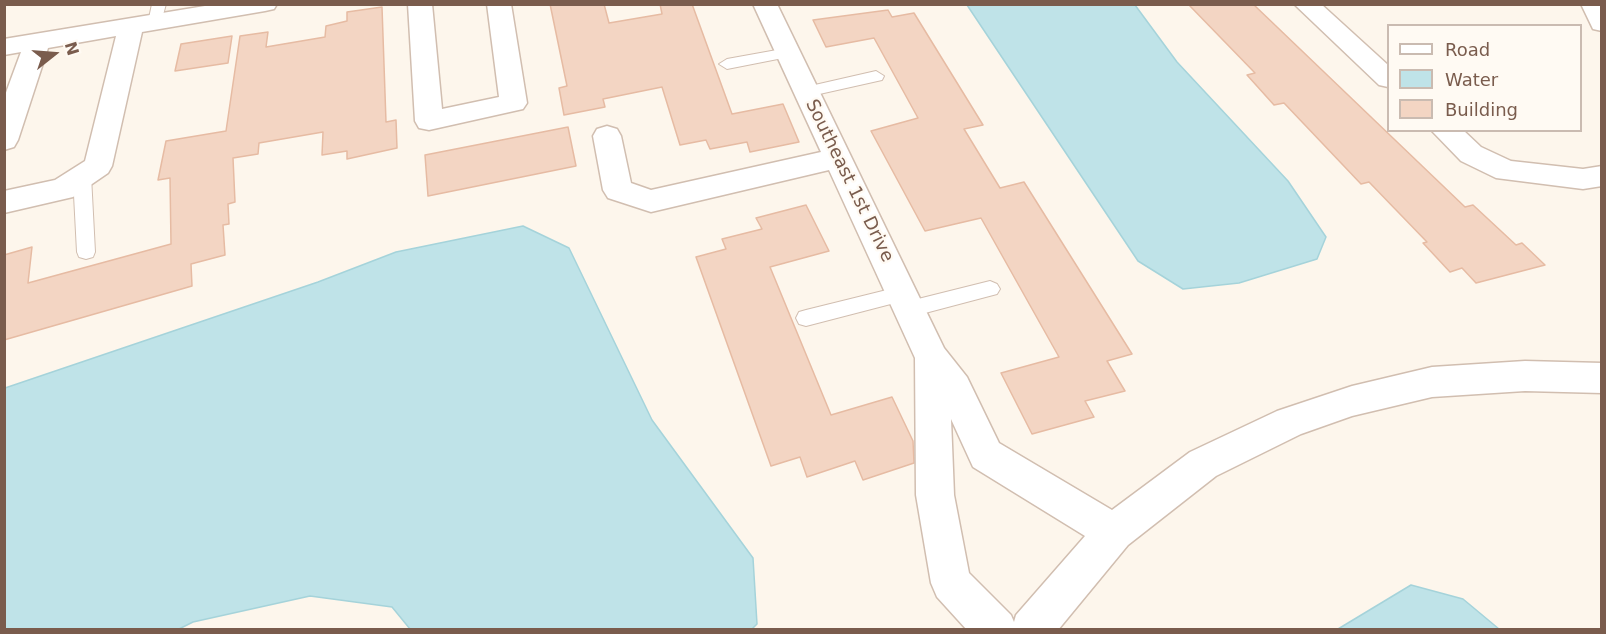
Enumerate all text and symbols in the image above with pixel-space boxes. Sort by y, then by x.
north arrow [24,24,84,84]
legend [1387,24,1582,132]
text: N [61,39,83,58]
text: Road [1445,39,1490,60]
text: Water [1445,69,1498,90]
street label: Southeast 1st Drive [800,96,898,266]
text: Building [1445,99,1518,120]

